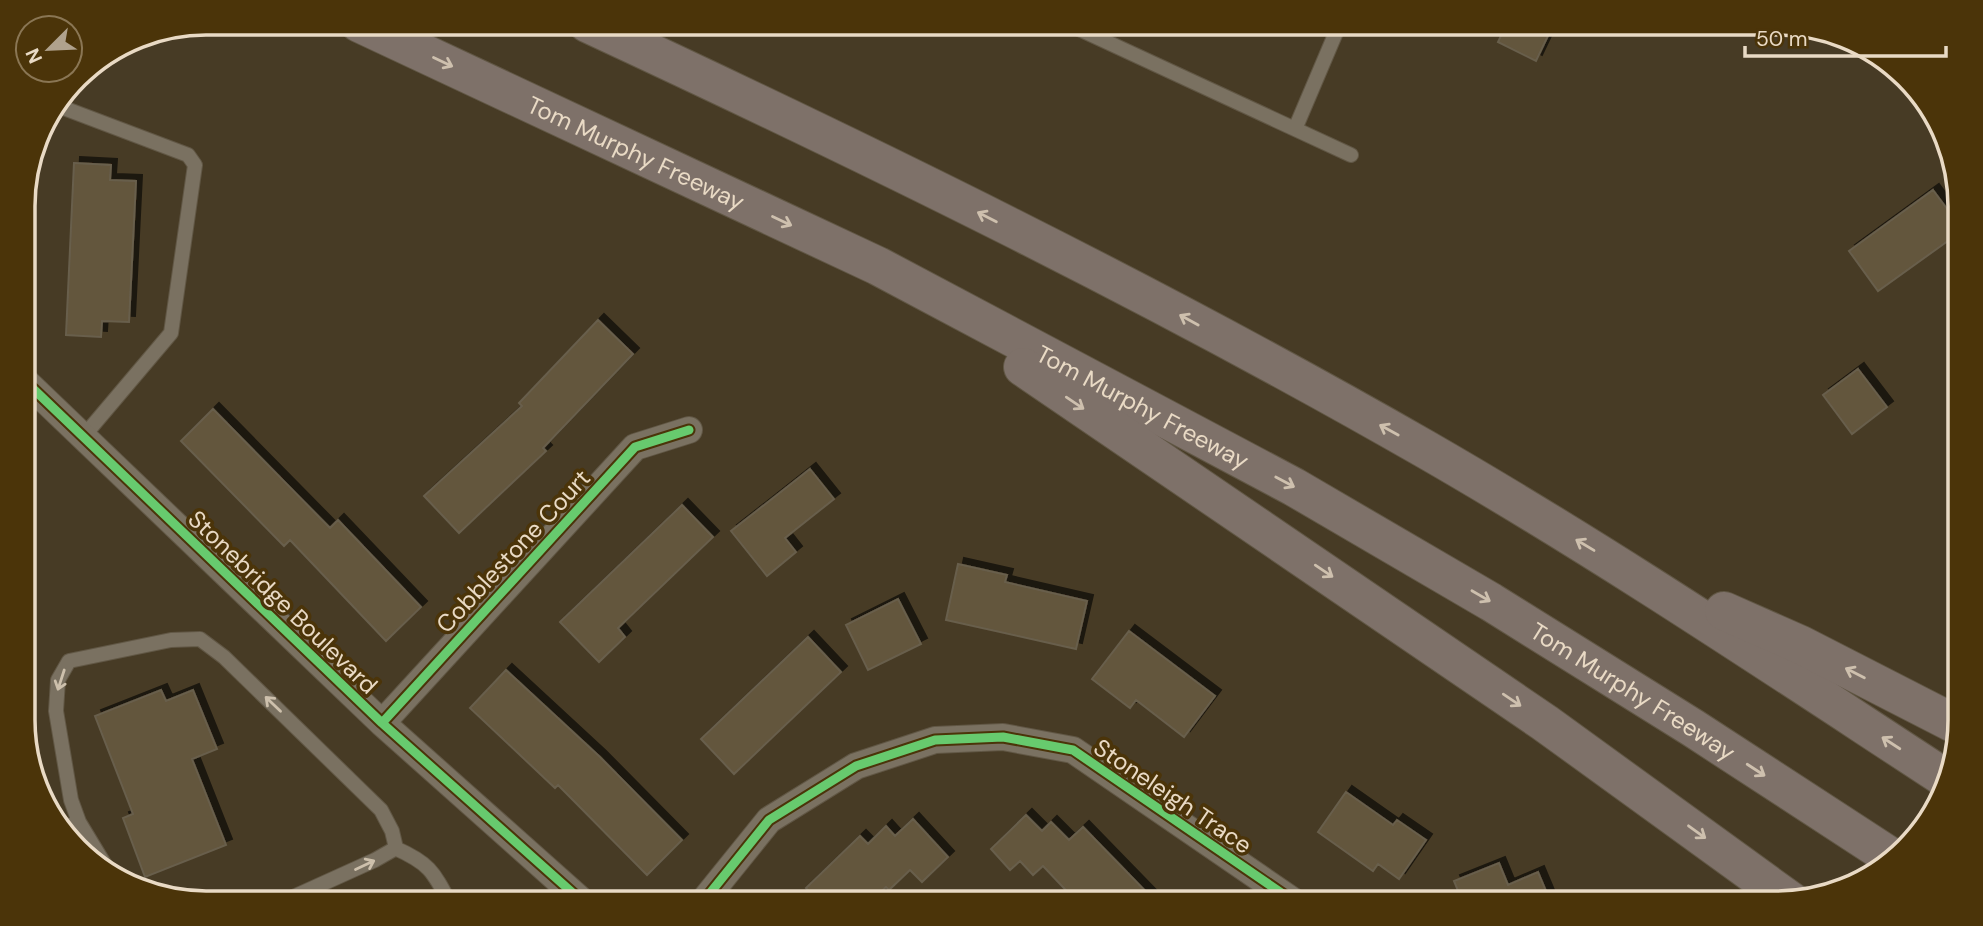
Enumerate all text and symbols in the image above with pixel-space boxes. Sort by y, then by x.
north arrow [14,14,84,84]
scale bar [1745,14,1946,58]
text: 50 m [1756,25,1807,53]
text: N [20,44,48,67]
one-way arrow [432,56,453,69]
street label: Tom Murphy Freeway [522,89,750,217]
one-way arrow [977,209,998,223]
one-way arrow [771,215,792,228]
one-way arrow [1180,313,1200,327]
street label: Tom Murphy Freeway [1031,338,1255,476]
one-way arrow [1065,395,1084,410]
one-way arrow [1379,423,1400,436]
street label: Cobblestone Court [429,463,597,639]
one-way arrow [1274,475,1294,489]
street label: Stonebridge Boulevard [182,503,384,701]
one-way arrow [1575,538,1595,552]
one-way arrow [1314,564,1334,578]
one-way arrow [1470,590,1491,603]
street label: Tom Murphy Freeway [1525,615,1742,767]
one-way arrow [1845,665,1866,679]
one-way arrow [54,669,66,690]
one-way arrow [1502,693,1521,707]
one-way arrow [265,696,282,713]
street label: Stoneleigh Trace [1088,732,1258,860]
one-way arrow [1882,736,1901,750]
one-way arrow [1746,763,1766,777]
one-way arrow [1687,825,1706,840]
one-way arrow [353,858,375,871]

